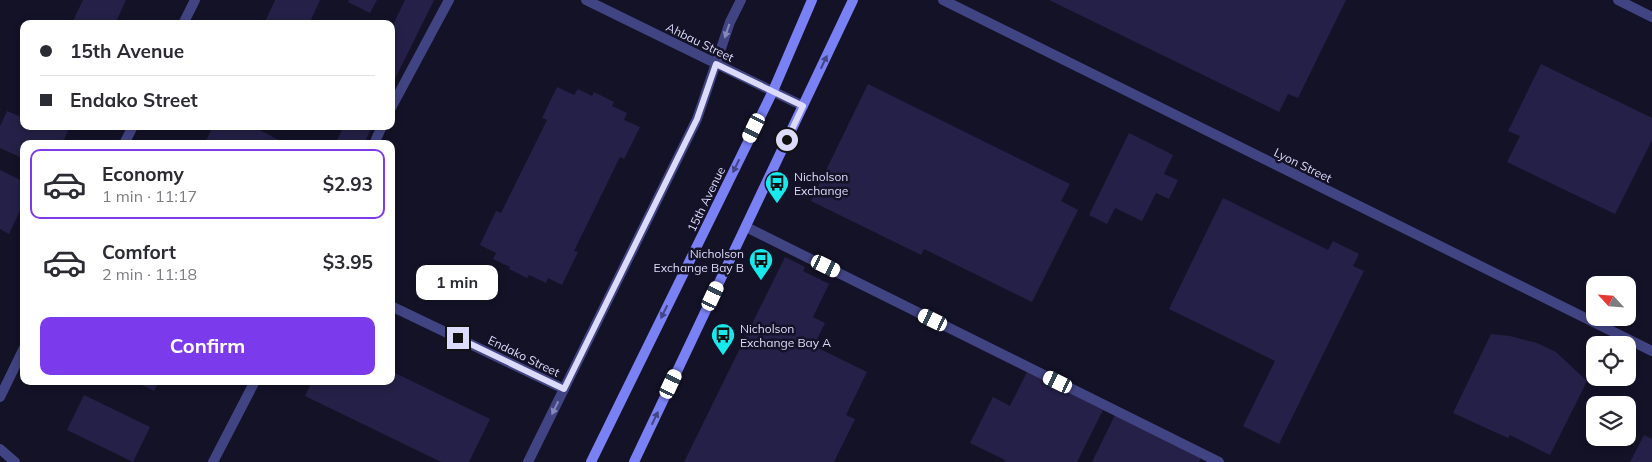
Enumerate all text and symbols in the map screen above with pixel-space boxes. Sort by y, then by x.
street label: Ahbau Street [664,19,736,65]
one-way arrow [723,24,731,39]
text: 15th Avenue [70,39,184,63]
one-way arrow [820,55,828,69]
text: Endako Street [70,88,198,112]
car [740,111,767,145]
route start [776,129,798,151]
street label: Lyon Street [1272,145,1334,185]
one-way arrow [732,159,740,173]
icon: car [42,162,87,207]
text: Economy [102,162,184,186]
street label: 15th Avenue [684,164,728,234]
place label: Nicholson Exchange [794,169,848,198]
bus stop icon: Nicholson Exchange [764,170,790,204]
text: $2.93 [323,172,373,196]
text: 1 min · 11:17 [102,186,197,206]
icon: car [42,240,87,285]
text: Comfort [102,240,176,264]
place label: Nicholson Exchange Bay B [654,246,744,275]
bus stop icon: Nicholson Exchange Bay B [748,247,774,281]
text: $3.95 [323,250,373,274]
car [809,253,842,279]
text: 2 min · 11:18 [102,264,197,284]
callout: 1 min [417,266,499,300]
text: 1 min [436,272,478,292]
north arrow [1586,276,1636,326]
map controls [1586,276,1636,446]
car [699,279,726,313]
one-way arrow [660,305,668,319]
car [916,307,949,333]
button: Confirm [40,317,375,375]
place label: Nicholson Exchange Bay A [740,321,831,350]
bus stop icon: Nicholson Exchange Bay A [710,322,736,356]
route end [447,327,469,349]
street label: Endako Street [486,332,562,380]
button: locate [1586,336,1636,386]
car [657,367,684,401]
car [1041,369,1074,395]
button: layers [1586,396,1636,446]
one-way arrow [550,401,559,416]
one-way arrow [651,411,659,425]

